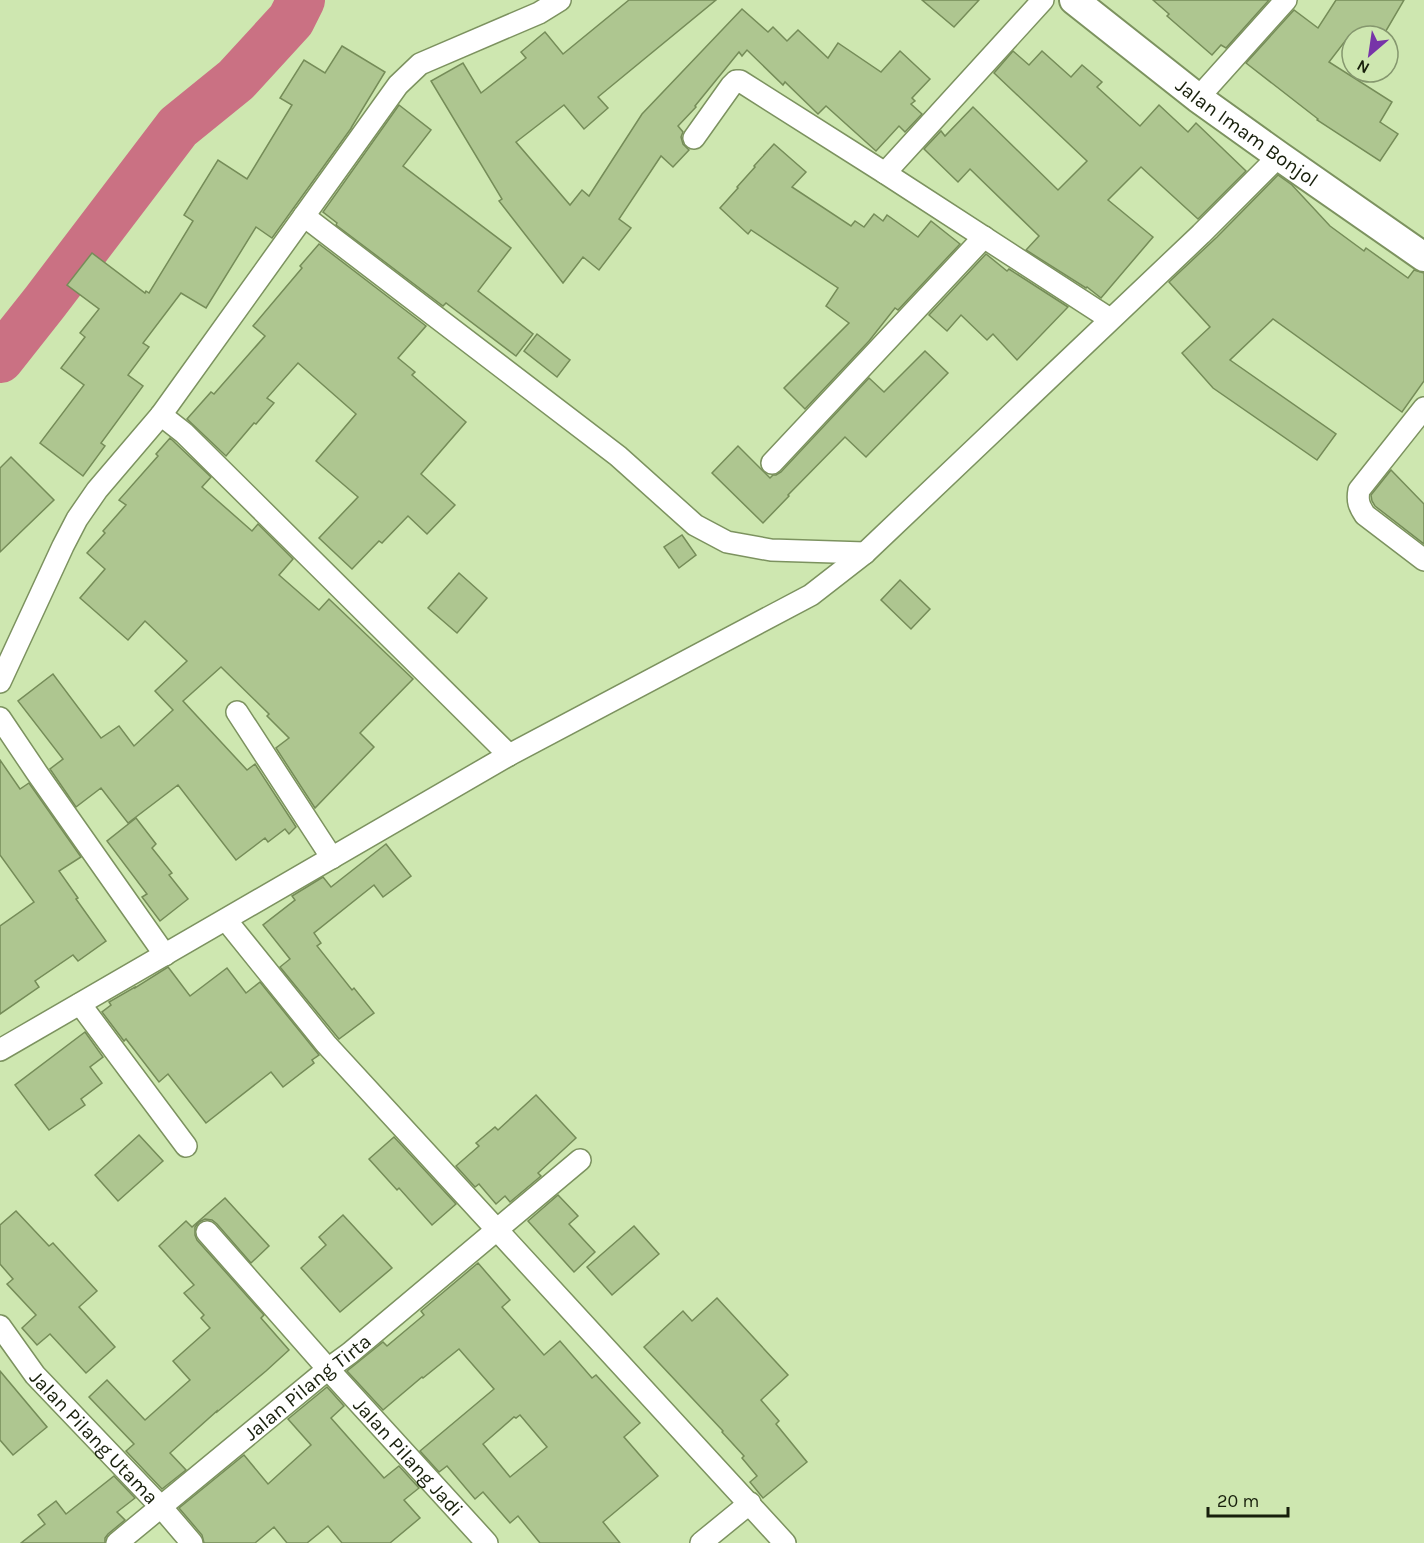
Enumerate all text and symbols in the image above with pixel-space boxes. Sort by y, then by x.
north arrow [1340,24,1400,84]
text: N [1353,56,1373,78]
street label: Jalan Imam Bonjol [1171,74,1323,191]
street label: Jalan Pilang Tirta [239,1329,375,1445]
street label: Jalan Pilang Utama [25,1366,163,1509]
street label: Jalan Pilang Jadi [349,1393,468,1521]
scale bar [1208,1480,1288,1518]
text: 20 m [1217,1490,1259,1512]

